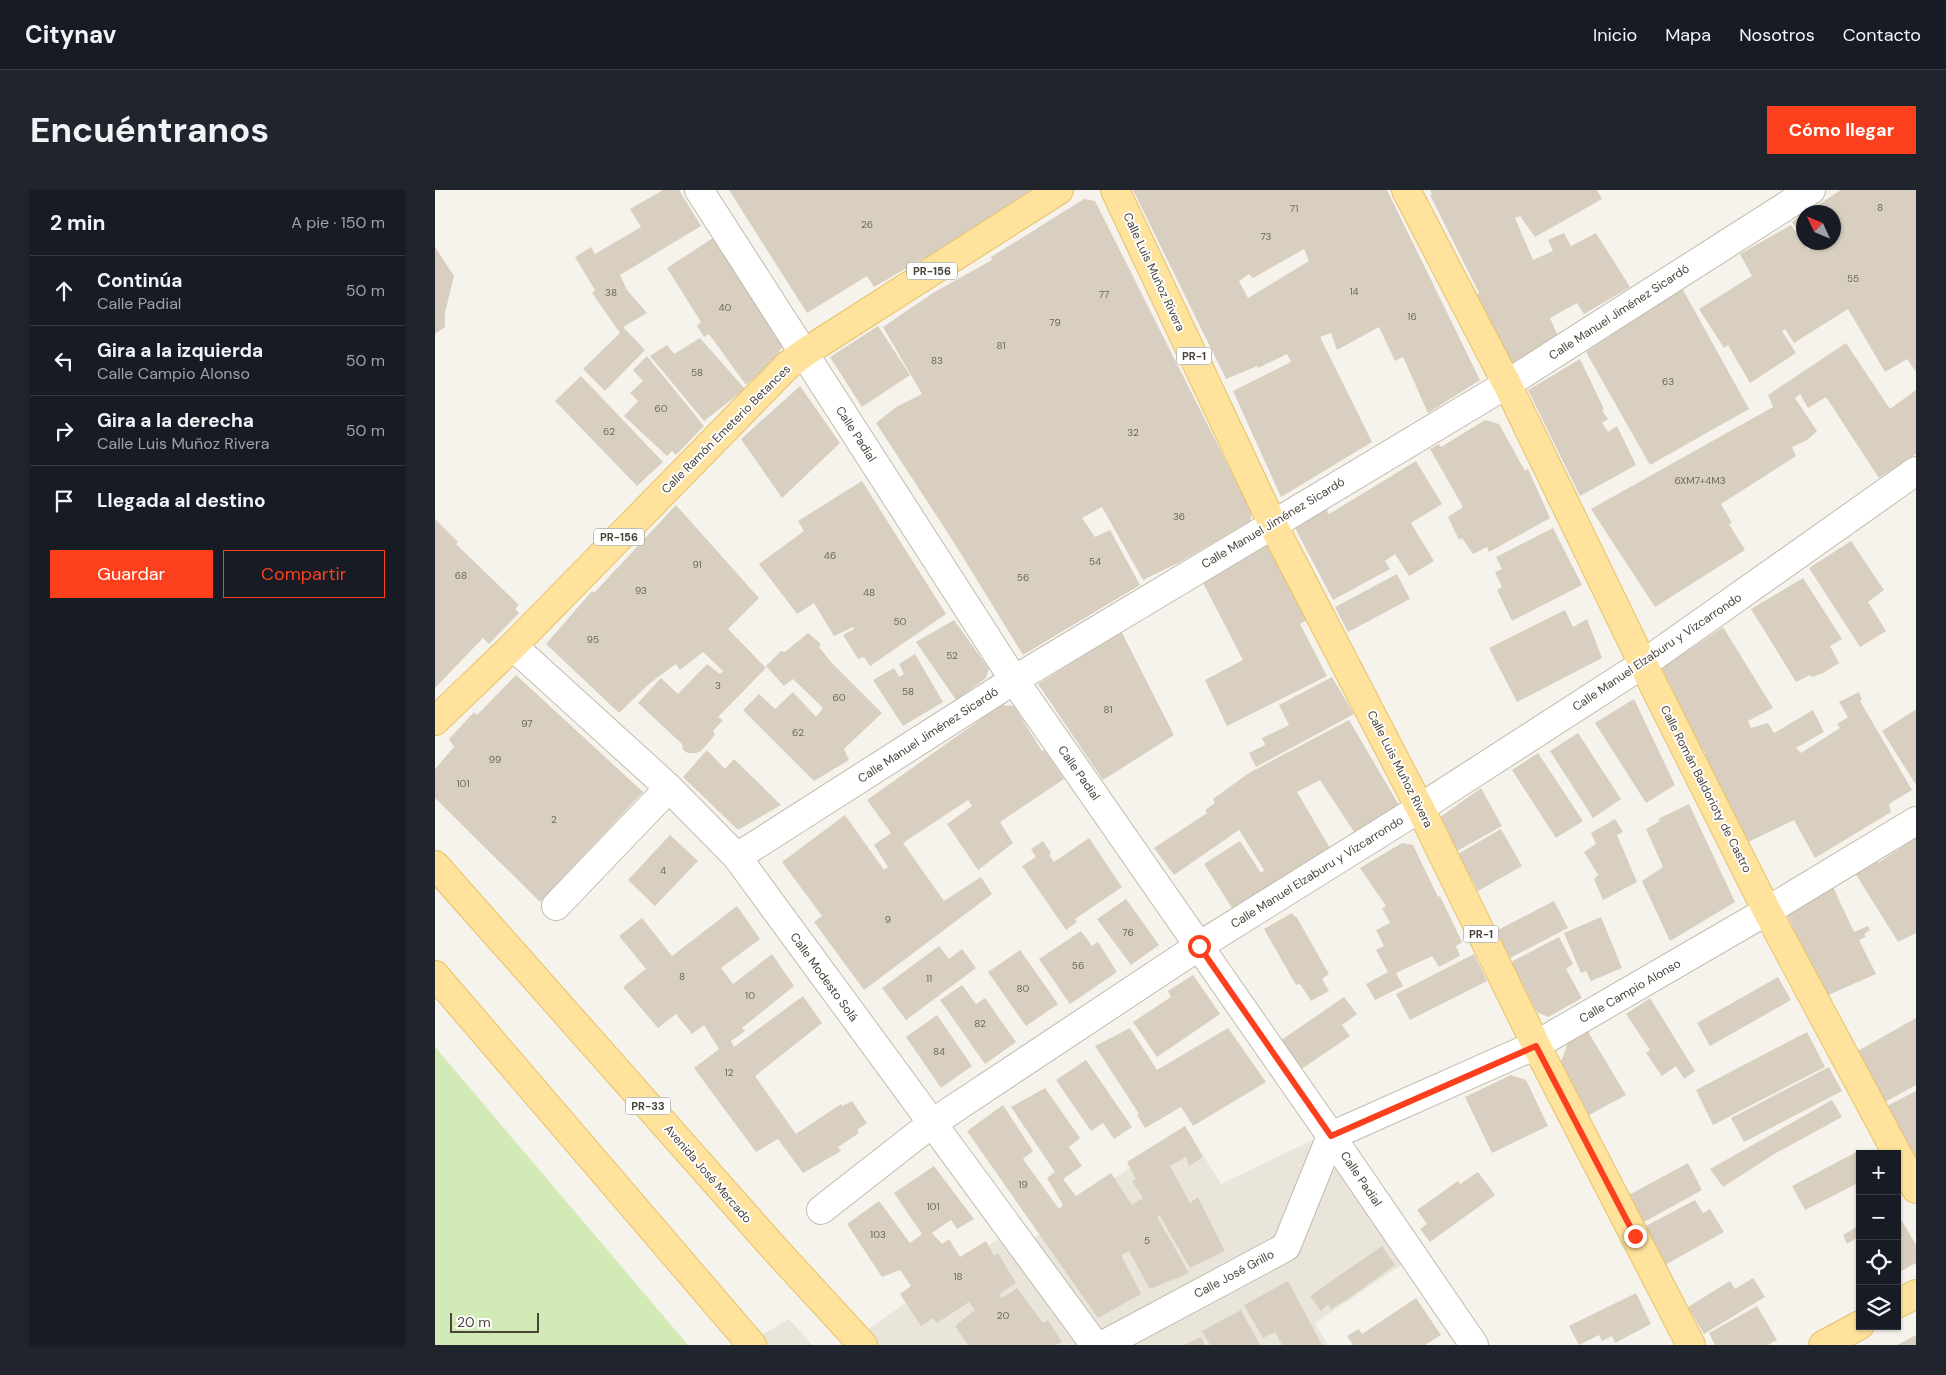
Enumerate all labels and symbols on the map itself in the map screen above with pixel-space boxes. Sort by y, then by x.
house number: 8 [1877,201,1883,214]
house number: 71 [1290,202,1298,215]
north arrow [1796,205,1841,250]
street label: Calle Luis Muñoz Rivera [1119,210,1189,334]
house number: 26 [861,218,873,231]
house number: 73 [1261,230,1272,243]
street label: Calle Manuel Jiménez Sicardó [1546,261,1692,363]
road number: PR-156 [907,262,957,280]
house number: 55 [1847,272,1859,285]
house number: 14 [1349,285,1359,298]
house number: 38 [605,286,617,299]
house number: 77 [1099,288,1109,301]
house number: 40 [719,301,732,314]
house number: 16 [1407,310,1417,323]
house number: 79 [1049,316,1061,329]
house number: 81 [997,339,1006,352]
road number: PR-1 [1177,348,1211,365]
house number: 83 [931,354,943,367]
street label: Calle Ramón Emeterio Betances [658,361,794,497]
house number: 58 [691,366,703,379]
house number: 63 [1662,375,1674,388]
house number: 60 [654,402,668,415]
street label: Calle Padial [832,403,880,465]
house number: 62 [603,425,615,438]
house number: 32 [1127,426,1139,439]
street label: Calle Manuel Jiménez Sicardó [1198,474,1348,572]
house number: 6XM7+4M3 [1674,474,1726,487]
house number: 36 [1173,510,1185,523]
road number: PR-156 [594,528,644,546]
house number: 46 [824,549,836,562]
house number: 54 [1089,555,1101,568]
house number: 91 [692,558,702,571]
house number: 68 [455,569,467,582]
house number: 56 [1017,571,1029,584]
house number: 93 [635,584,647,597]
house number: 48 [863,586,875,599]
street label: Calle Manuel Elzaburu y Vizcarrondo [1569,589,1745,715]
house number: 50 [894,615,907,628]
house number: 95 [587,633,599,646]
house number: 52 [946,649,958,662]
house number: 3 [715,679,721,692]
street label: Calle Manuel Jiménez Sicardó [855,684,1001,786]
house number: 58 [902,685,914,698]
house number: 60 [832,691,846,704]
house number: 81 [1104,703,1113,716]
street label: Calle Román Baldorioty de Castro [1657,703,1755,875]
street label: Calle Luis Muñoz Rivera [1364,708,1436,830]
house number: 97 [521,717,533,730]
house number: 62 [792,726,804,739]
street label: Calle Padial [1054,742,1104,804]
house number: 99 [489,753,501,766]
house number: 101 [456,777,470,790]
street label: Calle Manuel Elzaburu y Vizcarrondo [1228,812,1406,932]
house number: 2 [551,813,557,826]
house number: 4 [660,864,666,877]
house number: 9 [885,913,891,926]
house number: 76 [1122,926,1134,939]
road number: PR-1 [1463,926,1499,942]
street label: Calle Modesto Solá [786,929,862,1025]
route start [1188,935,1211,958]
street label: Calle Campio Alonso [1576,955,1684,1027]
house number: 56 [1072,959,1084,972]
house number: 8 [679,970,685,983]
house number: 11 [926,972,932,985]
house number: 80 [1017,982,1030,995]
house number: 10 [745,989,755,1002]
house number: 82 [974,1017,986,1030]
house number: 84 [933,1045,945,1058]
house number: 12 [725,1066,734,1079]
road number: PR-33 [625,1098,671,1114]
street label: Avenida José Mercado [661,1121,755,1227]
street label: Calle Padial [1337,1148,1385,1210]
house number: 19 [1018,1178,1028,1191]
house number: 101 [926,1200,940,1213]
route end [1624,1225,1647,1248]
house number: 103 [870,1228,886,1241]
house number: 5 [1144,1234,1150,1247]
street label: Calle José Grillo [1191,1246,1277,1302]
house number: 18 [953,1270,963,1283]
house number: 20 [997,1309,1009,1322]
scale bar [450,1310,539,1333]

